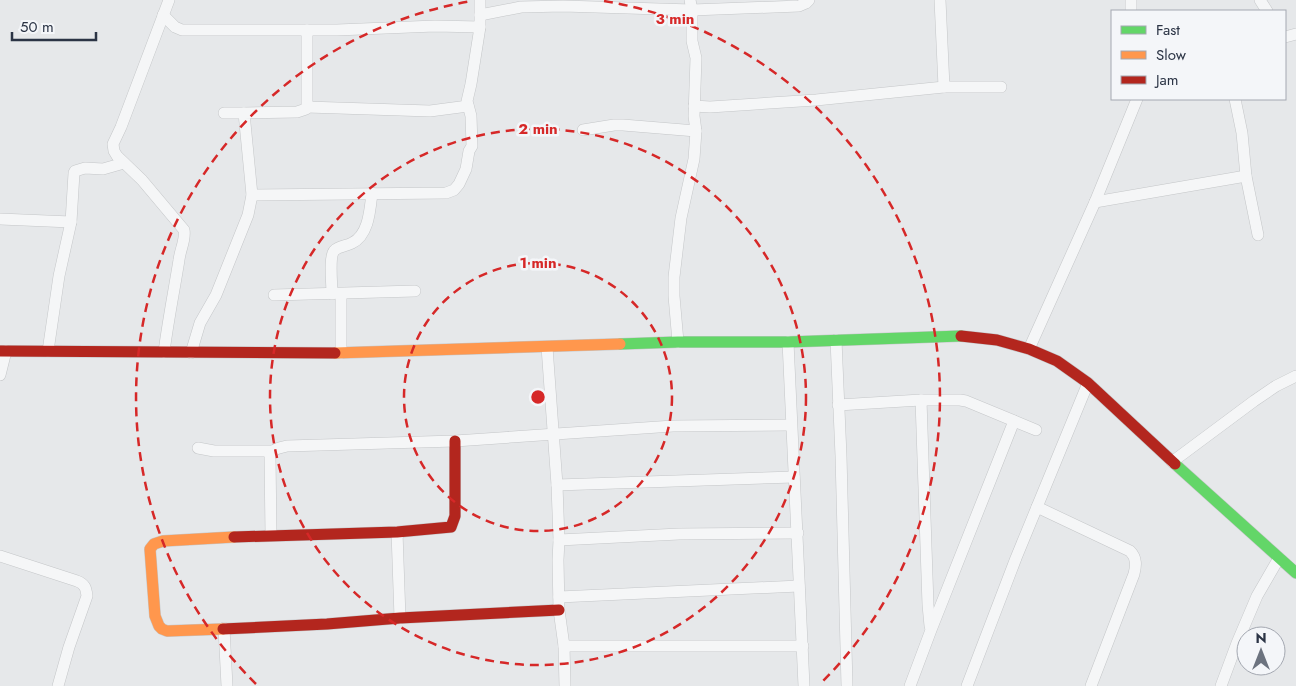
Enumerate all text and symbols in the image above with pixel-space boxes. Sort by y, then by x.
text: 3 min [656,8,694,30]
scale bar [12,10,96,42]
legend [1111,10,1286,100]
text: 50 m [20,16,54,38]
text: Fast [1156,19,1180,41]
text: Slow [1156,44,1187,66]
text: Jam [1154,69,1179,91]
text: 2 min [518,118,558,140]
text: 1 min [519,252,557,274]
centre of rings [529,388,547,406]
north arrow [1236,626,1286,676]
text: N [1255,628,1267,648]

